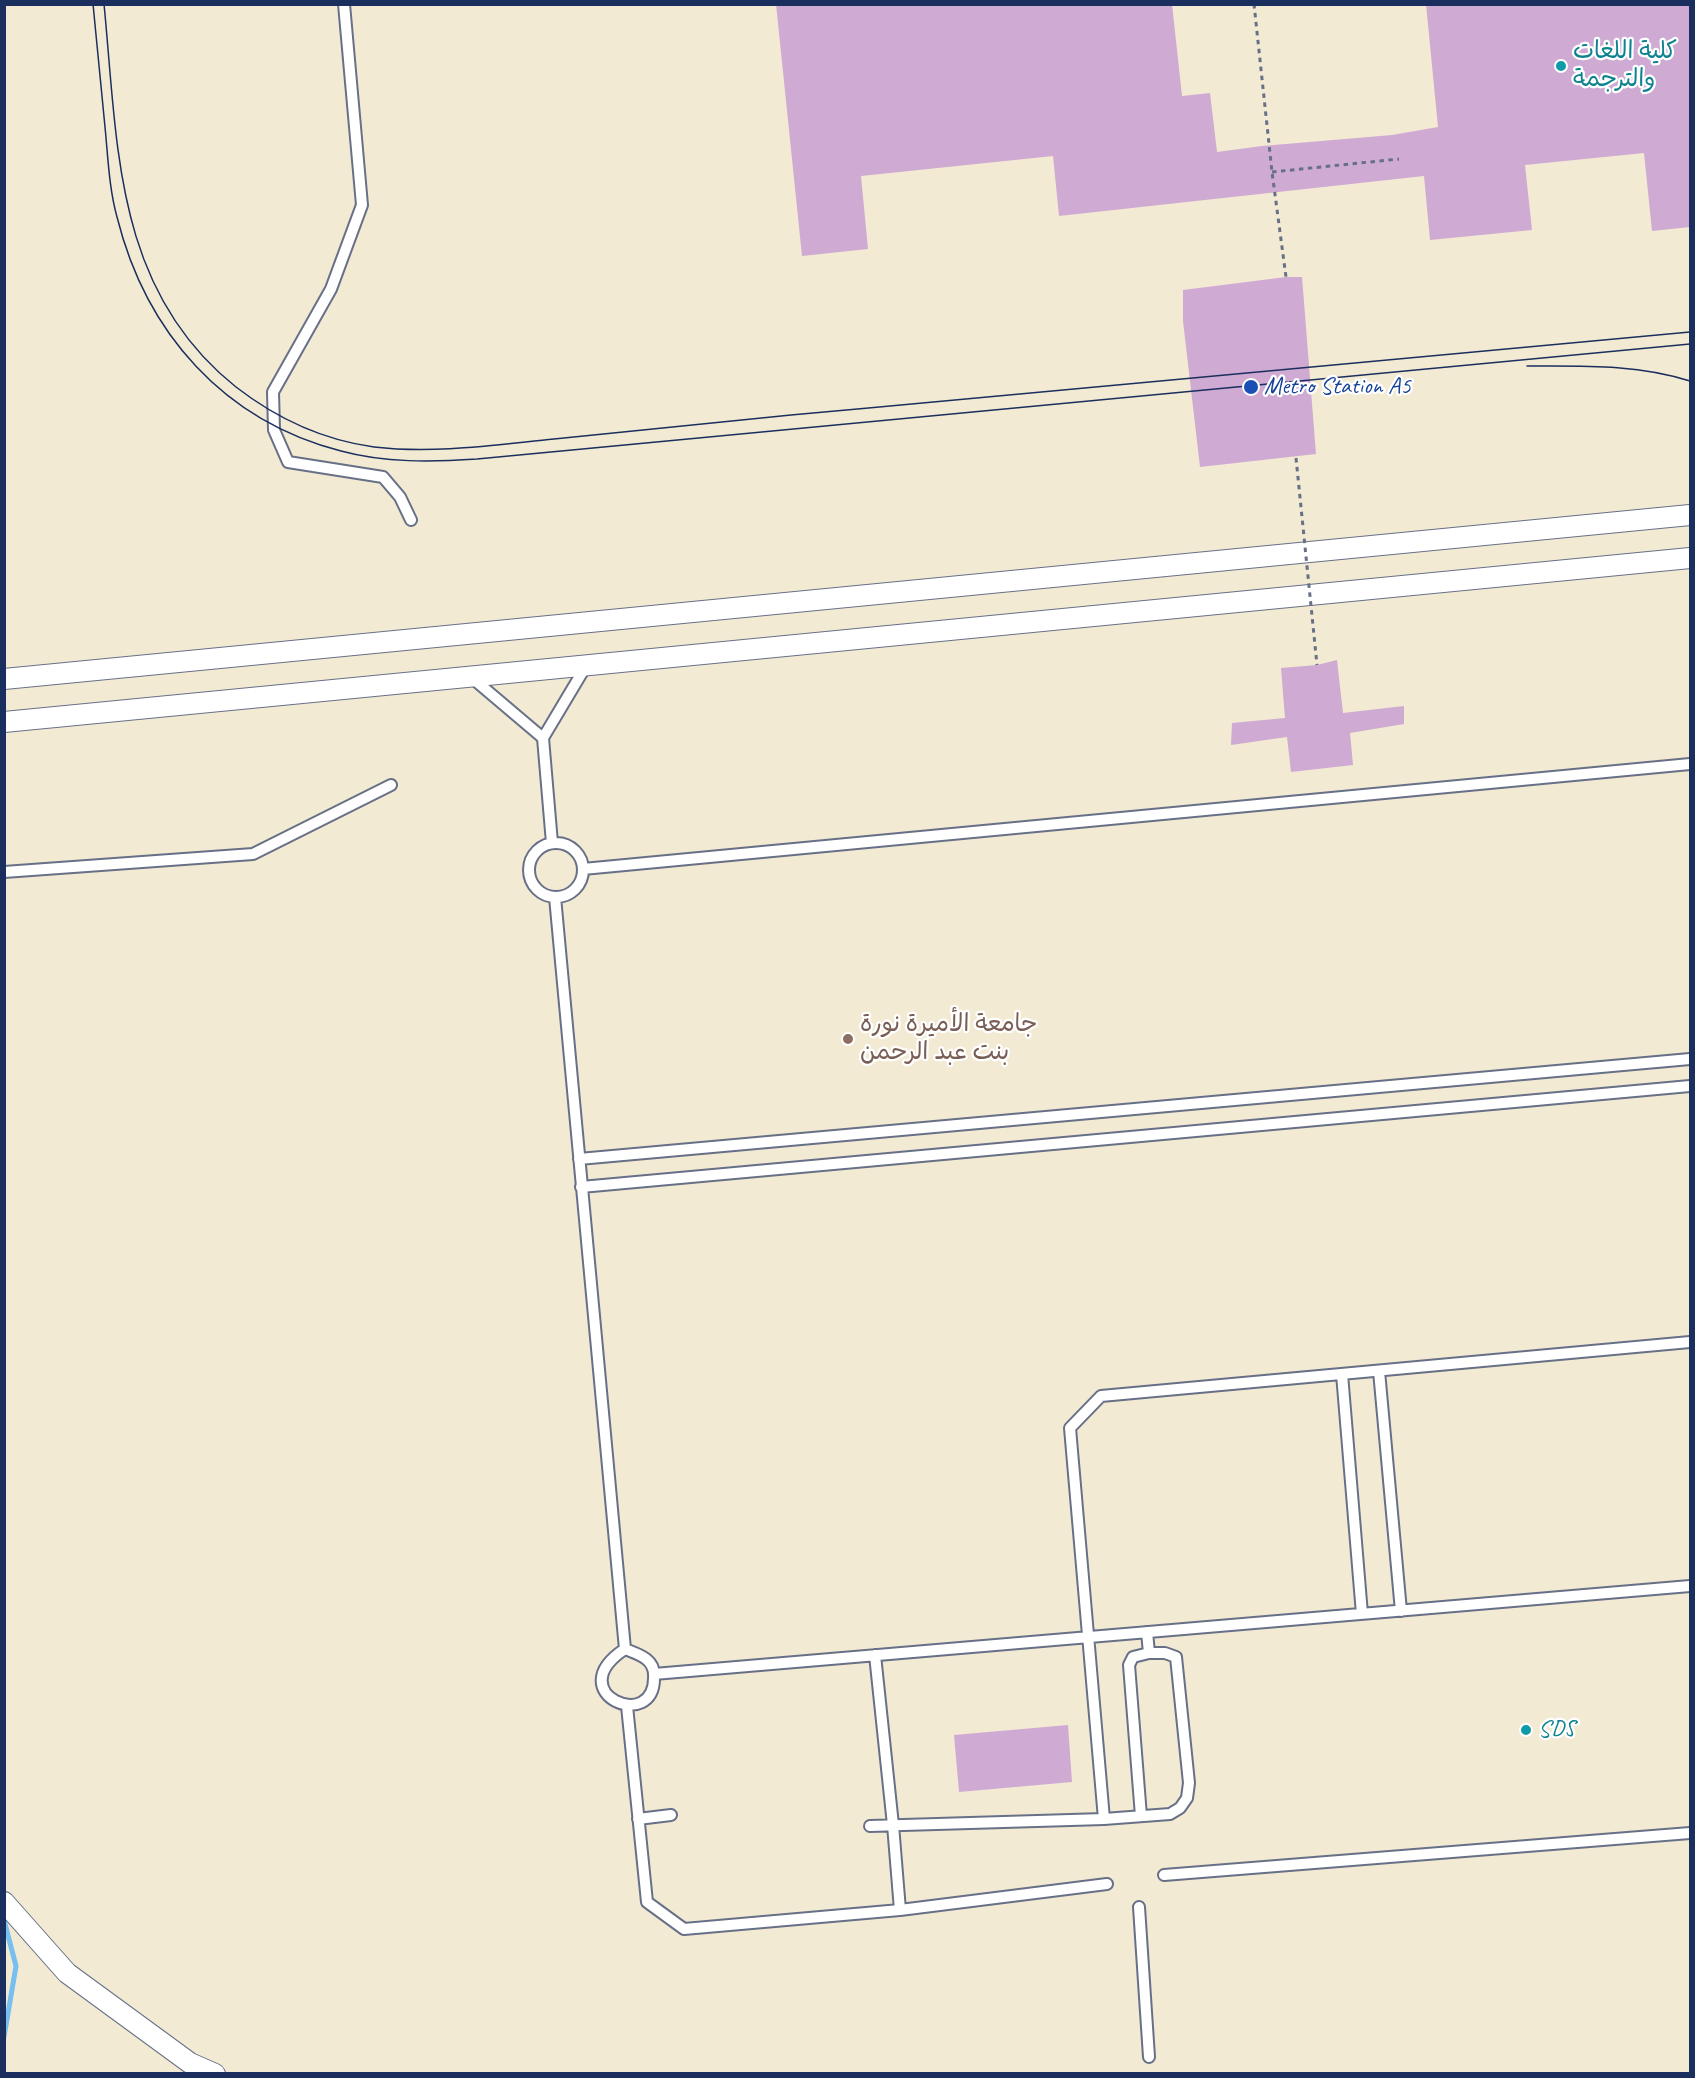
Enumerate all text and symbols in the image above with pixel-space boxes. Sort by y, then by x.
place label: كلية اللغات والترجمة [1573,38,1677,94]
marker: كلية اللغات والترجمة [1554,59,1568,73]
place label: Metro Station A5 [1264,373,1411,401]
marker: Metro Station A5 [1242,378,1260,396]
place label: جامعة الأميرة نورة بنت عبد الرحمن [860,1011,1038,1067]
marker: جامعة الأميرة نورة بنت عبد الرحمن [841,1032,855,1046]
place label: SDS [1538,1716,1575,1744]
marker: SDS [1519,1723,1533,1737]

